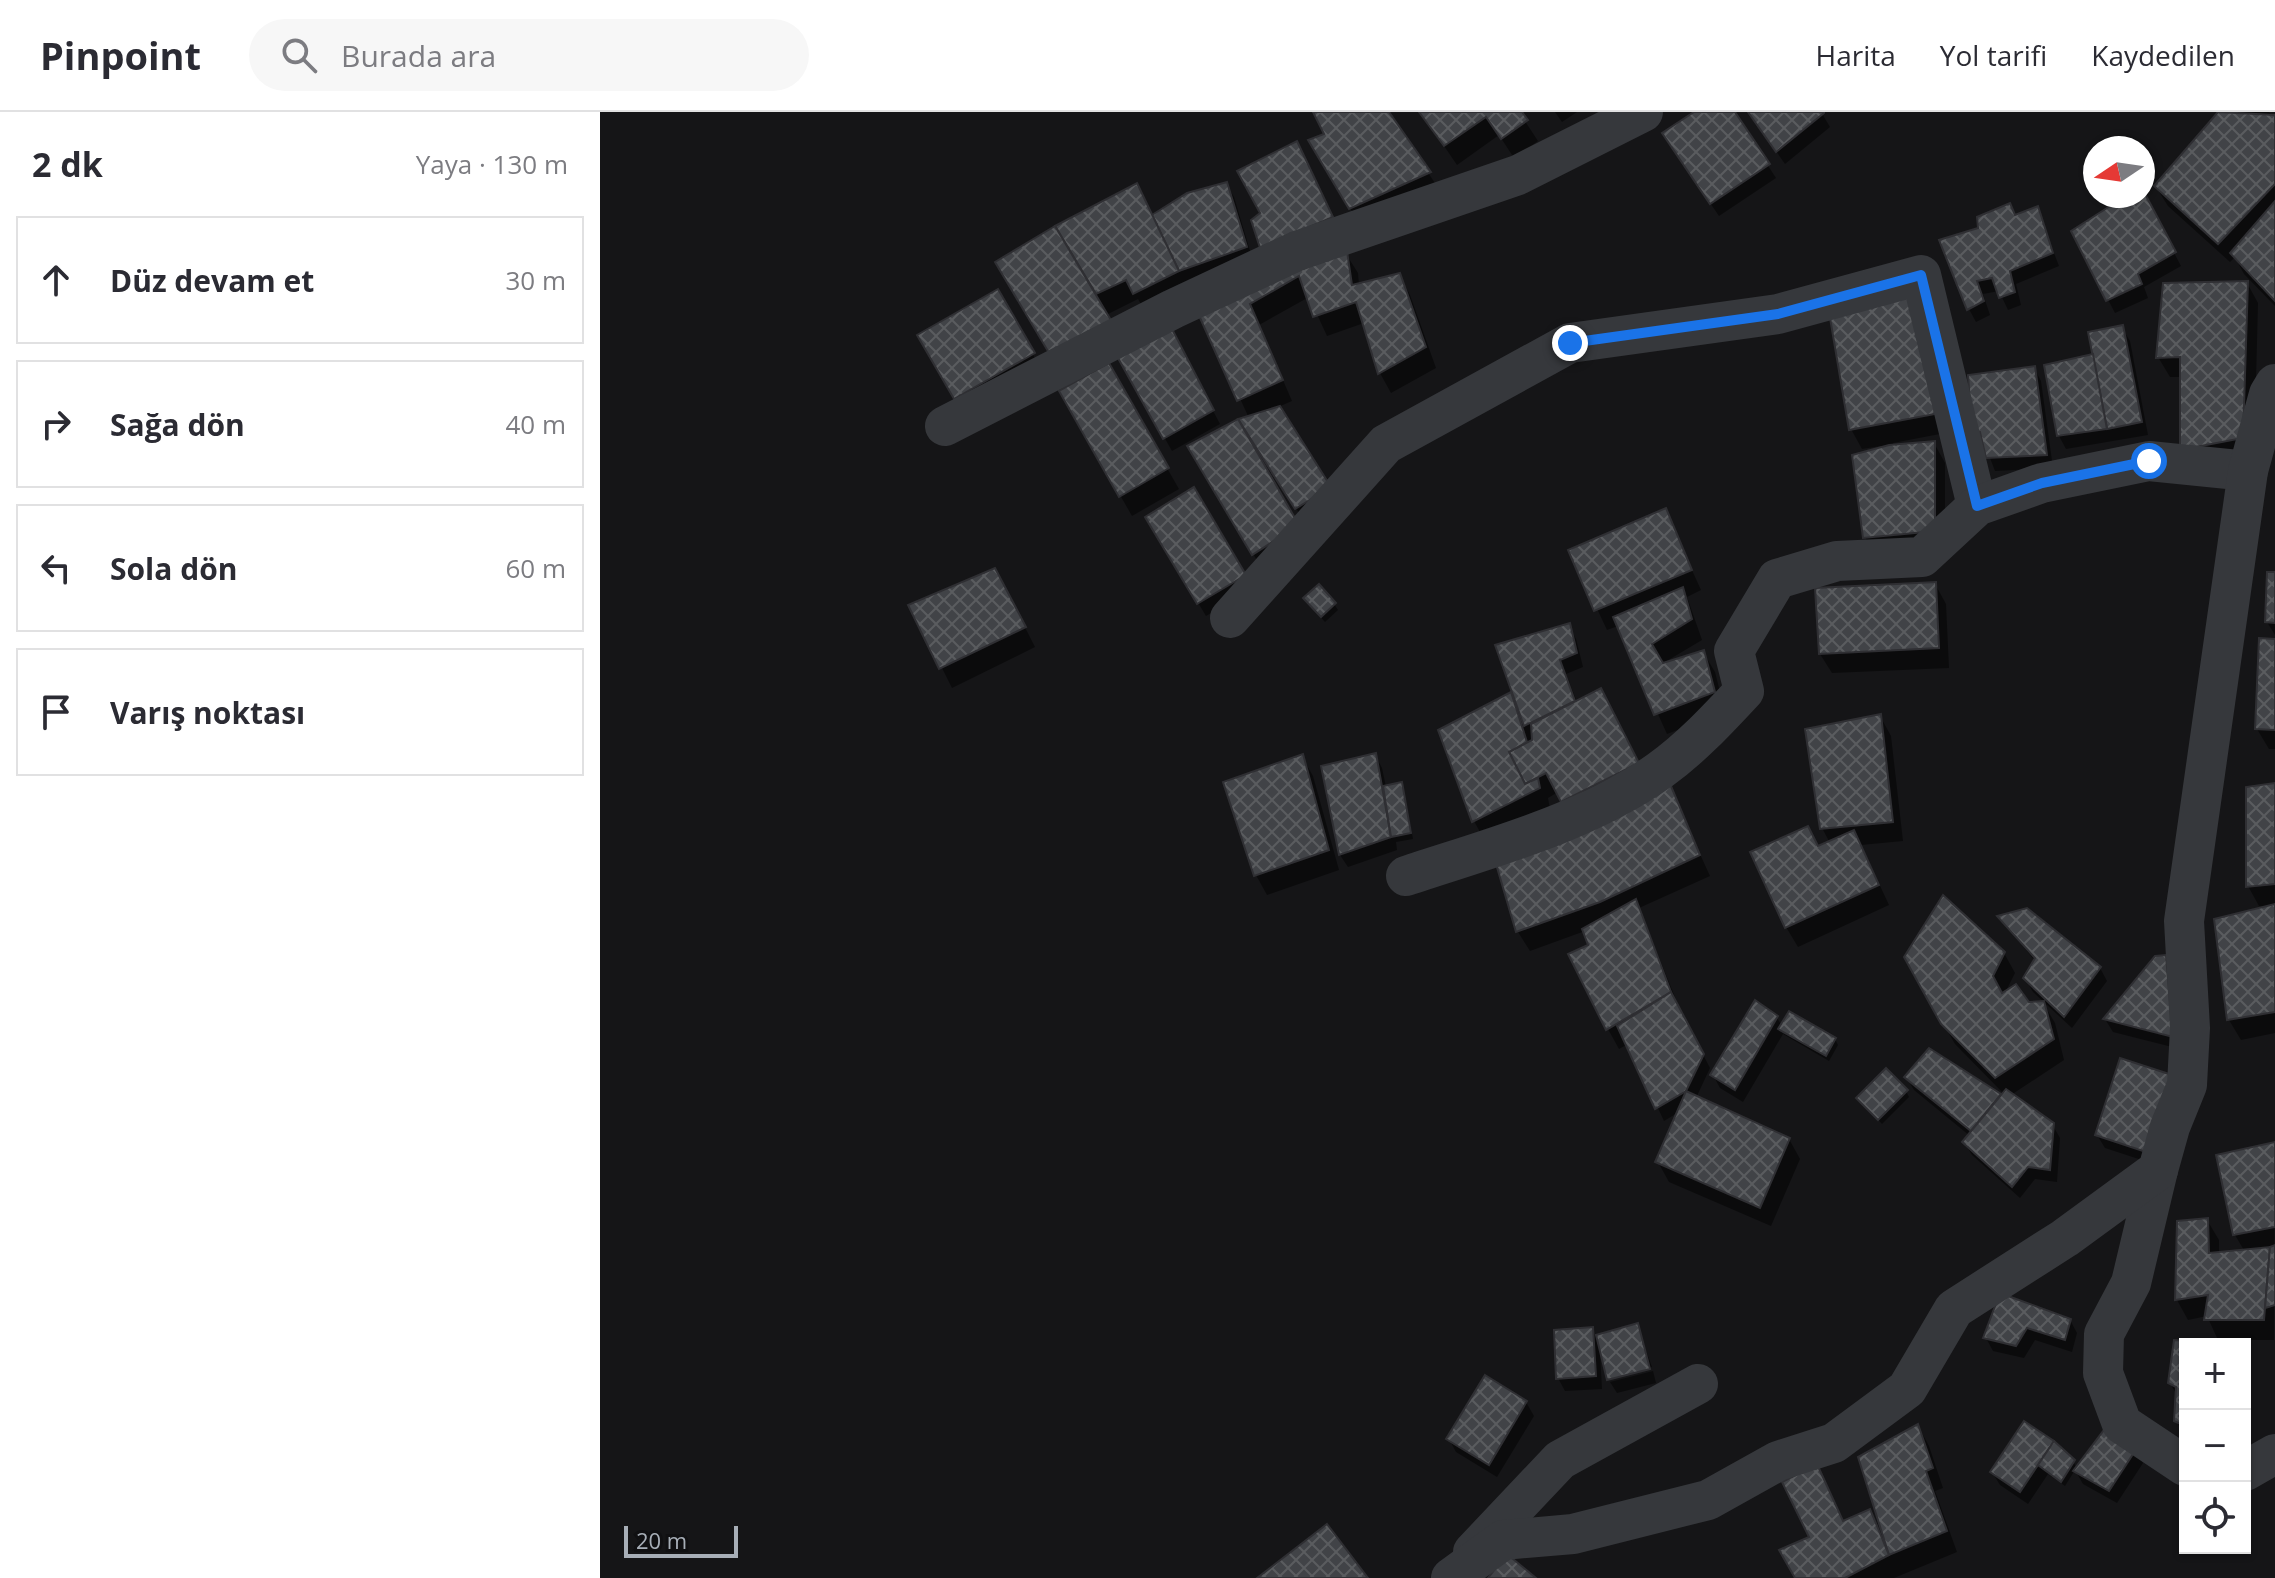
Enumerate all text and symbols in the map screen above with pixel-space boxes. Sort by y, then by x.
search box [249,19,809,91]
text: Pinpoint [40,29,201,81]
icon: search [277,33,321,77]
text: Burada ara [341,35,496,76]
text: Harita [1816,36,1896,74]
text: Yol tarifi [1940,36,2047,74]
text: Kaydedilen [2091,36,2235,74]
north arrow [2083,136,2155,208]
text: 2 dk [32,141,103,187]
text: Yaya · 130 m [416,146,568,182]
icon: ahead [34,258,78,302]
text: Düz devam et [110,260,314,301]
text: 30 m [505,262,566,298]
route end [1552,325,1588,361]
icon: right [34,402,78,446]
text: Sağa dön [110,404,245,445]
text: 40 m [505,406,566,442]
route start [2131,443,2167,479]
icon: left [34,546,78,590]
text: Sola dön [110,548,237,589]
text: 60 m [505,550,566,586]
icon: arrive [34,690,78,734]
text: Varış noktası [110,692,305,733]
map controls [2179,1338,2251,1554]
button: + [2179,1338,2251,1410]
button: − [2179,1410,2251,1482]
button: locate [2179,1482,2251,1554]
scale bar [624,1522,738,1558]
text: 20 m [636,1525,687,1555]

